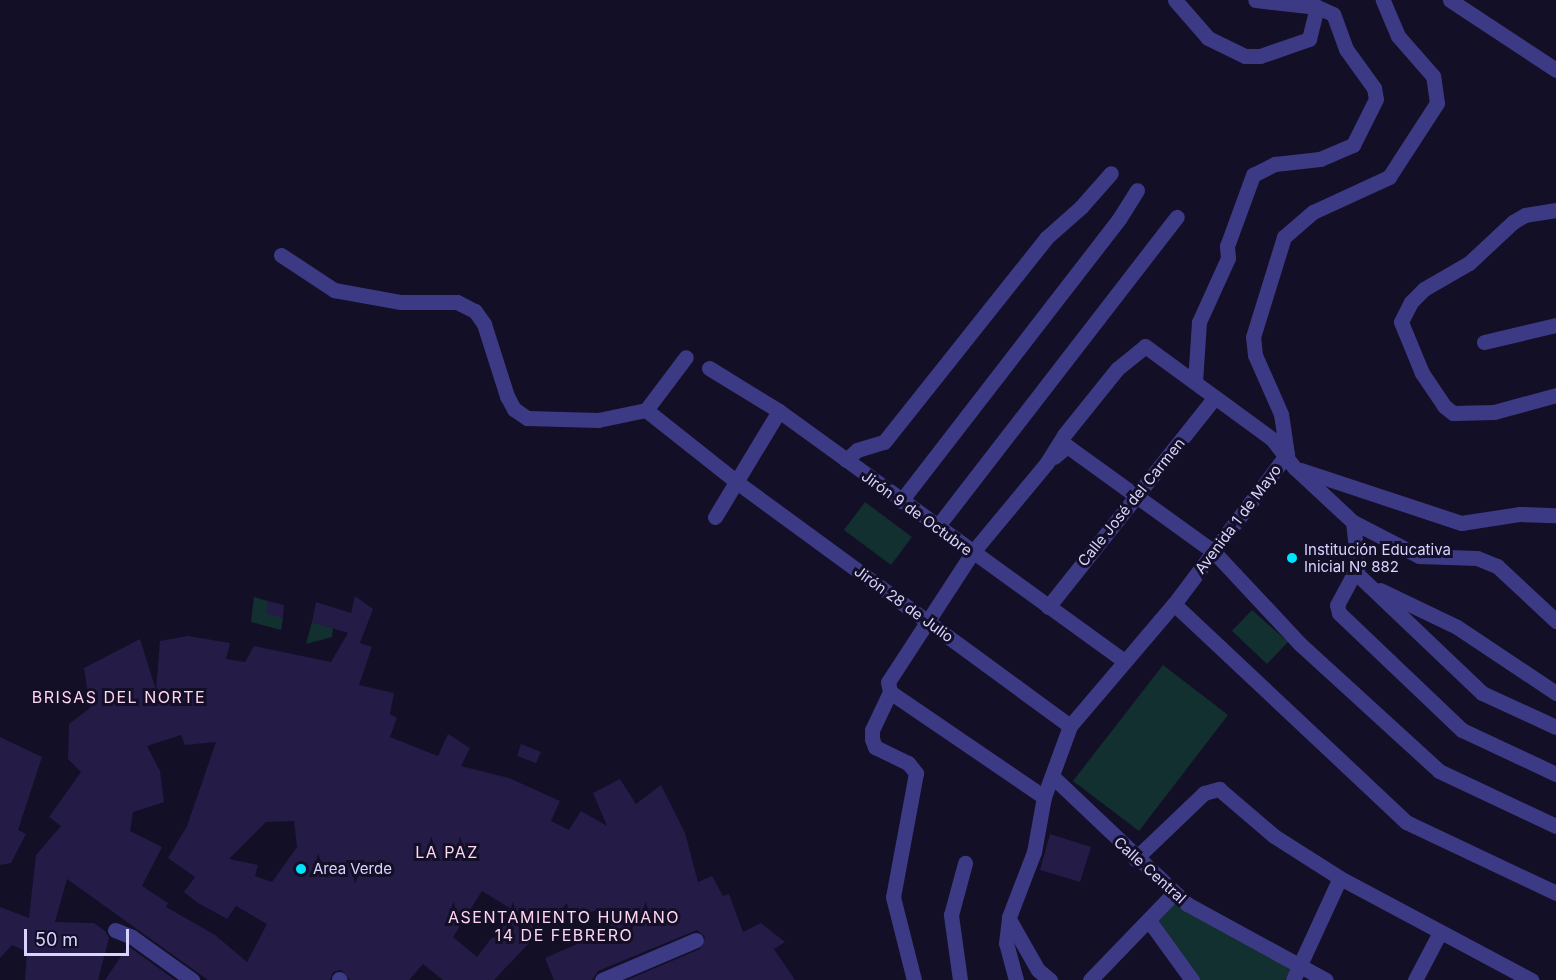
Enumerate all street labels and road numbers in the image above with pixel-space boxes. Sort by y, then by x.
street label: Calle José del Carmen [1074,434,1188,570]
street label: Avenida 1 de Mayo [1191,461,1285,577]
street label: Jirón 9 de Octubre [858,467,976,559]
street label: Jirón 28 de Julio [851,562,957,646]
street label: Calle Central [1110,833,1190,907]

